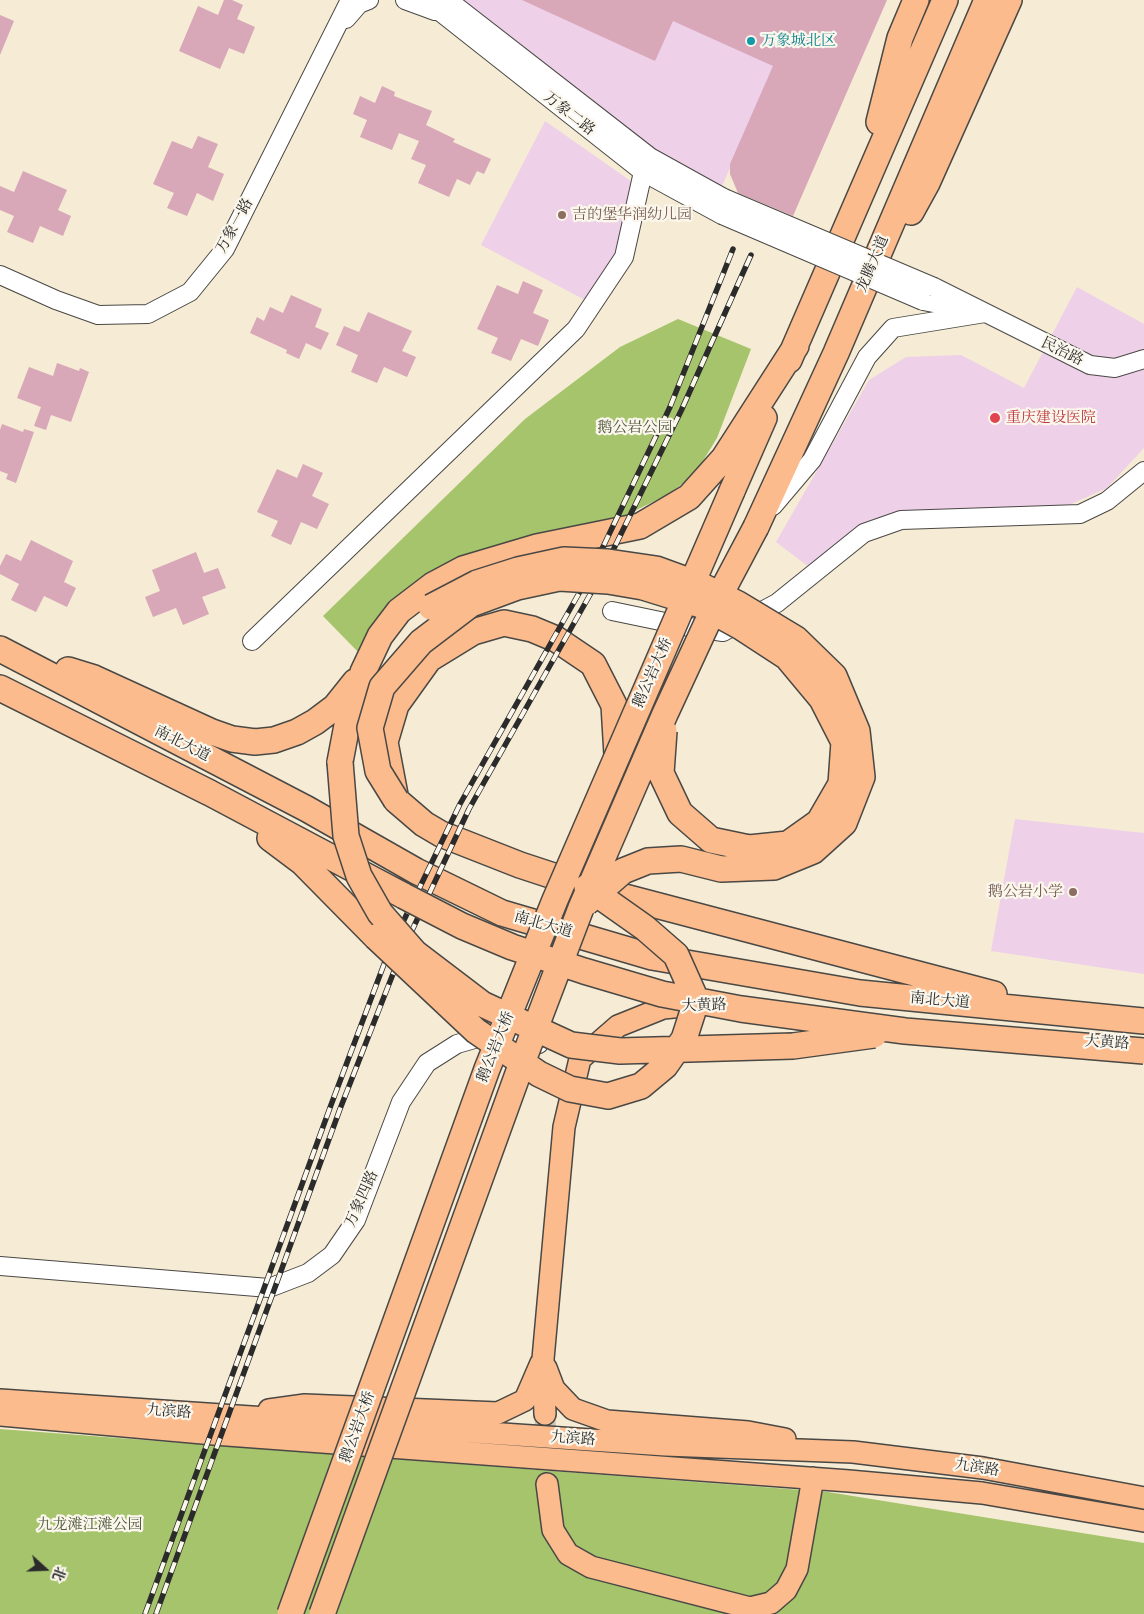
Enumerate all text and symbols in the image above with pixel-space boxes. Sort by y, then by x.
place label: 万象城北区 [761,32,836,50]
marker: 万象城北区 [745,35,757,47]
street label: 万象二路 [540,88,598,140]
street label: 万象一路 [213,195,257,257]
place label: 吉的堡华润幼儿园 [572,206,692,224]
marker: 吉的堡华润幼儿园 [556,209,568,221]
street label: 龙腾大道 [853,233,893,295]
street label: 民治路 [1038,334,1086,370]
place label: 重庆建设医院 [1006,409,1096,427]
marker: 重庆建设医院 [988,411,1002,425]
park label: 鹅公岩公园 [598,419,672,437]
street label: 鹅公岩大桥 [630,635,676,711]
street label: 南北大道 [151,722,213,766]
place label: 鹅公岩小学 [988,883,1063,901]
marker: 鹅公岩小学 [1067,886,1079,898]
street label: 南北大道 [512,908,574,942]
street label: 南北大道 [909,989,971,1013]
street label: 大黄路 [681,996,727,1016]
street label: 鹅公岩大桥 [474,1009,518,1085]
street label: 大黄路 [1084,1033,1130,1053]
street label: 万象四路 [342,1168,382,1230]
street label: 鹅公岩大桥 [337,1389,379,1465]
street label: 九滨路 [146,1401,192,1423]
street label: 九滨路 [550,1428,596,1450]
street label: 九滨路 [953,1456,1001,1480]
park label: 九龙滩江滩公园 [38,1516,142,1534]
north arrow [20,1544,70,1594]
text: 北 [47,1564,71,1584]

